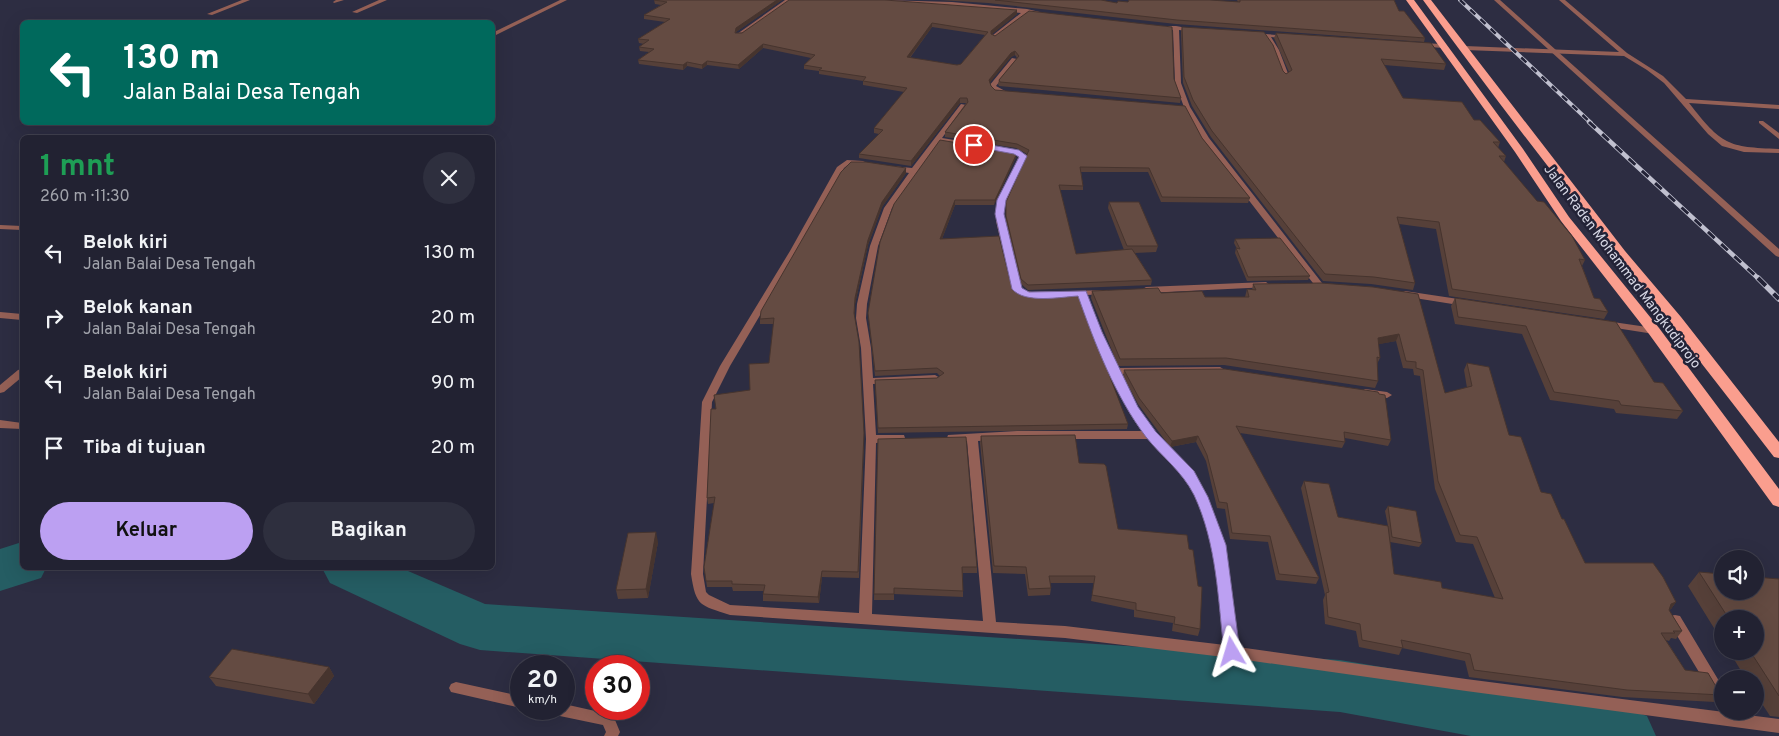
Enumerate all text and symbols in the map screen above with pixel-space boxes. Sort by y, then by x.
text: 130 m [123,37,220,81]
icon: left [40,40,105,105]
text: Jalan Balai Desa Tengah [123,80,361,107]
pin [953,124,995,166]
icon: arrive [960,131,988,159]
text: 1 mnt [40,149,115,186]
button: close [423,152,475,204]
street label: Jalan Raden Mohammad Mangkudiprojo [1539,162,1704,372]
text: 260 m · 11:30 [40,187,130,207]
text: Belok kiri [83,231,168,255]
icon: left [40,239,68,267]
text: 130 m [424,241,475,265]
text: Jalan Balai Desa Tengah [83,255,256,275]
text: Belok kanan [83,296,193,320]
icon: right [40,304,68,332]
text: 20 m [431,306,475,330]
text: Jalan Balai Desa Tengah [83,320,256,340]
text: Belok kiri [83,361,168,385]
icon: left [40,369,68,397]
text: 90 m [431,371,475,395]
text: Jalan Balai Desa Tengah [83,385,256,405]
icon: arrive [40,434,68,462]
text: Tiba di tujuan [83,436,206,460]
text: 20 m [431,436,475,460]
button: Keluar [40,502,253,560]
button: Bagikan [263,502,475,560]
map controls [1714,550,1764,720]
button: sound [1714,550,1764,600]
button: + [1714,610,1764,660]
position arrow [1205,625,1257,677]
speed limit sign: 30 [585,655,650,720]
text: 20 [527,665,558,697]
button: − [1714,670,1764,720]
text: km/h [528,692,557,708]

